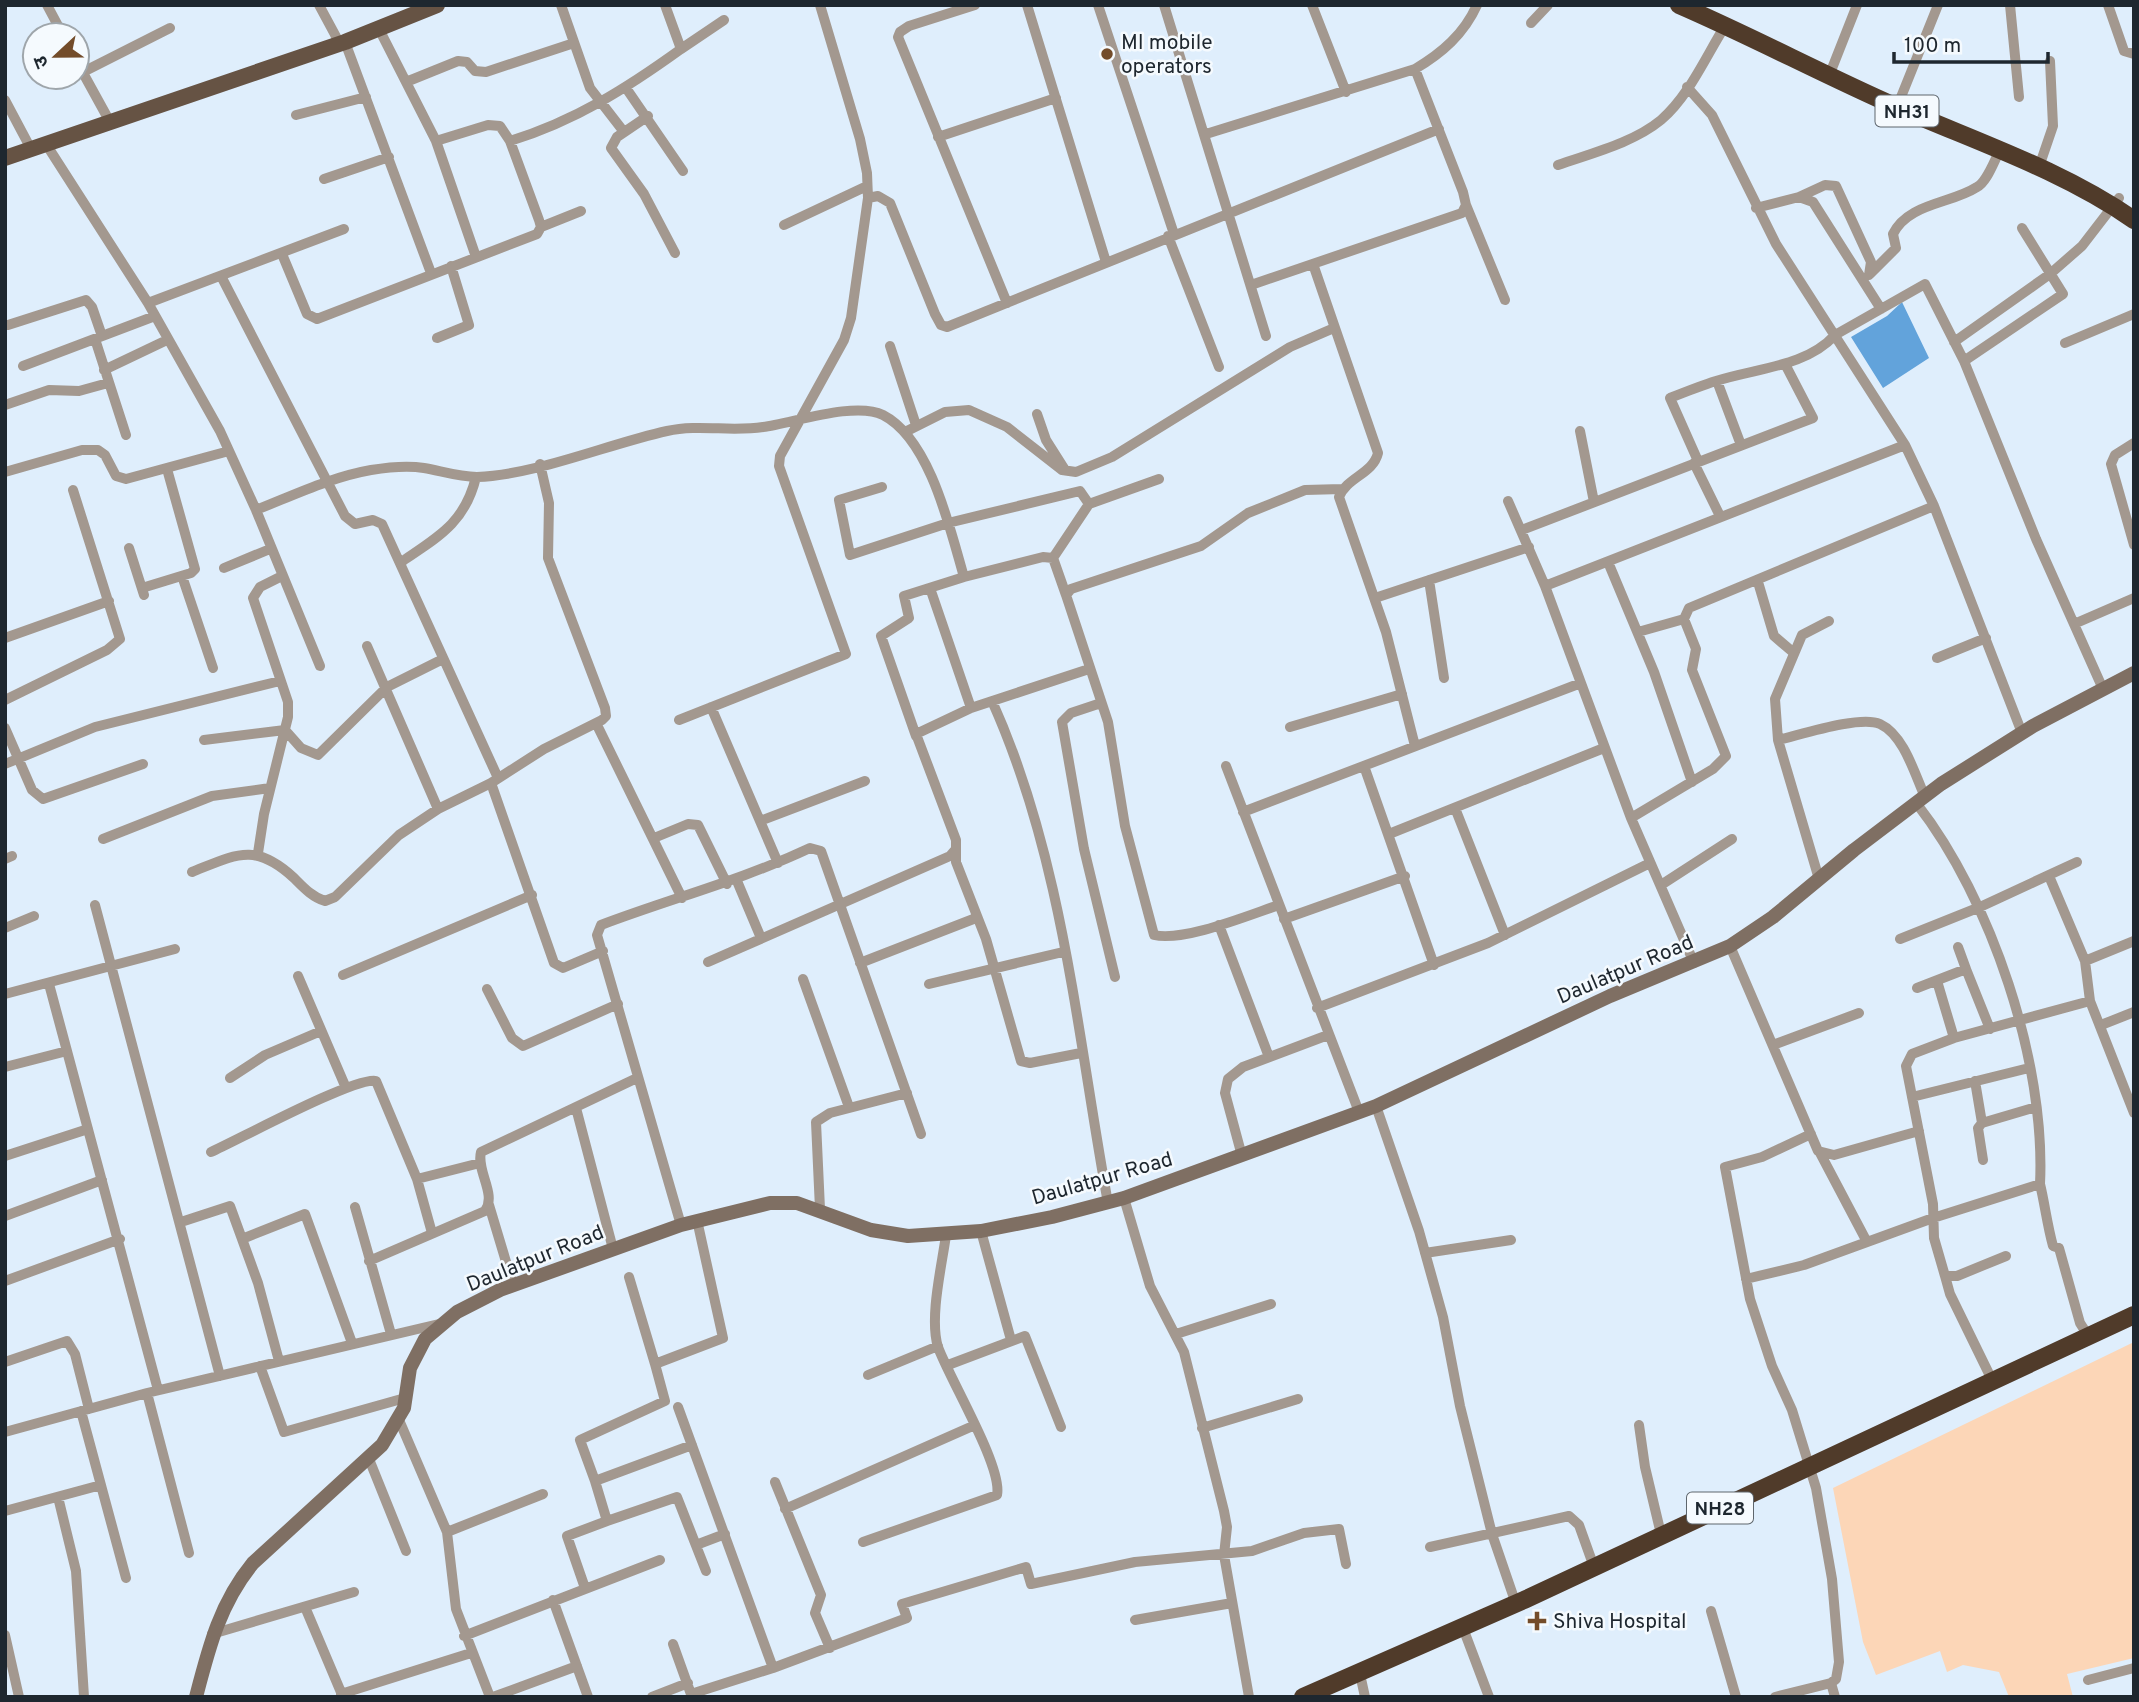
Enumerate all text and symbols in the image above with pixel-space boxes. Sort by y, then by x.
north arrow [21,21,91,91]
scale bar [1894,21,2048,65]
place label: MI mobile operators [1121,30,1212,81]
text: 100 m [1904,33,1961,60]
marker: MI mobile operators [1099,46,1115,62]
text: उ [29,51,55,71]
road number: NH31 [1876,96,1938,127]
street label: Daulatpur Road [1553,929,1698,1011]
street label: Daulatpur Road [1029,1146,1176,1212]
street label: Daulatpur Road [463,1220,608,1299]
road number: NH28 [1687,1492,1753,1524]
place label: Shiva Hospital [1553,1609,1687,1636]
marker: Shiva Hospital [1527,1611,1547,1631]

